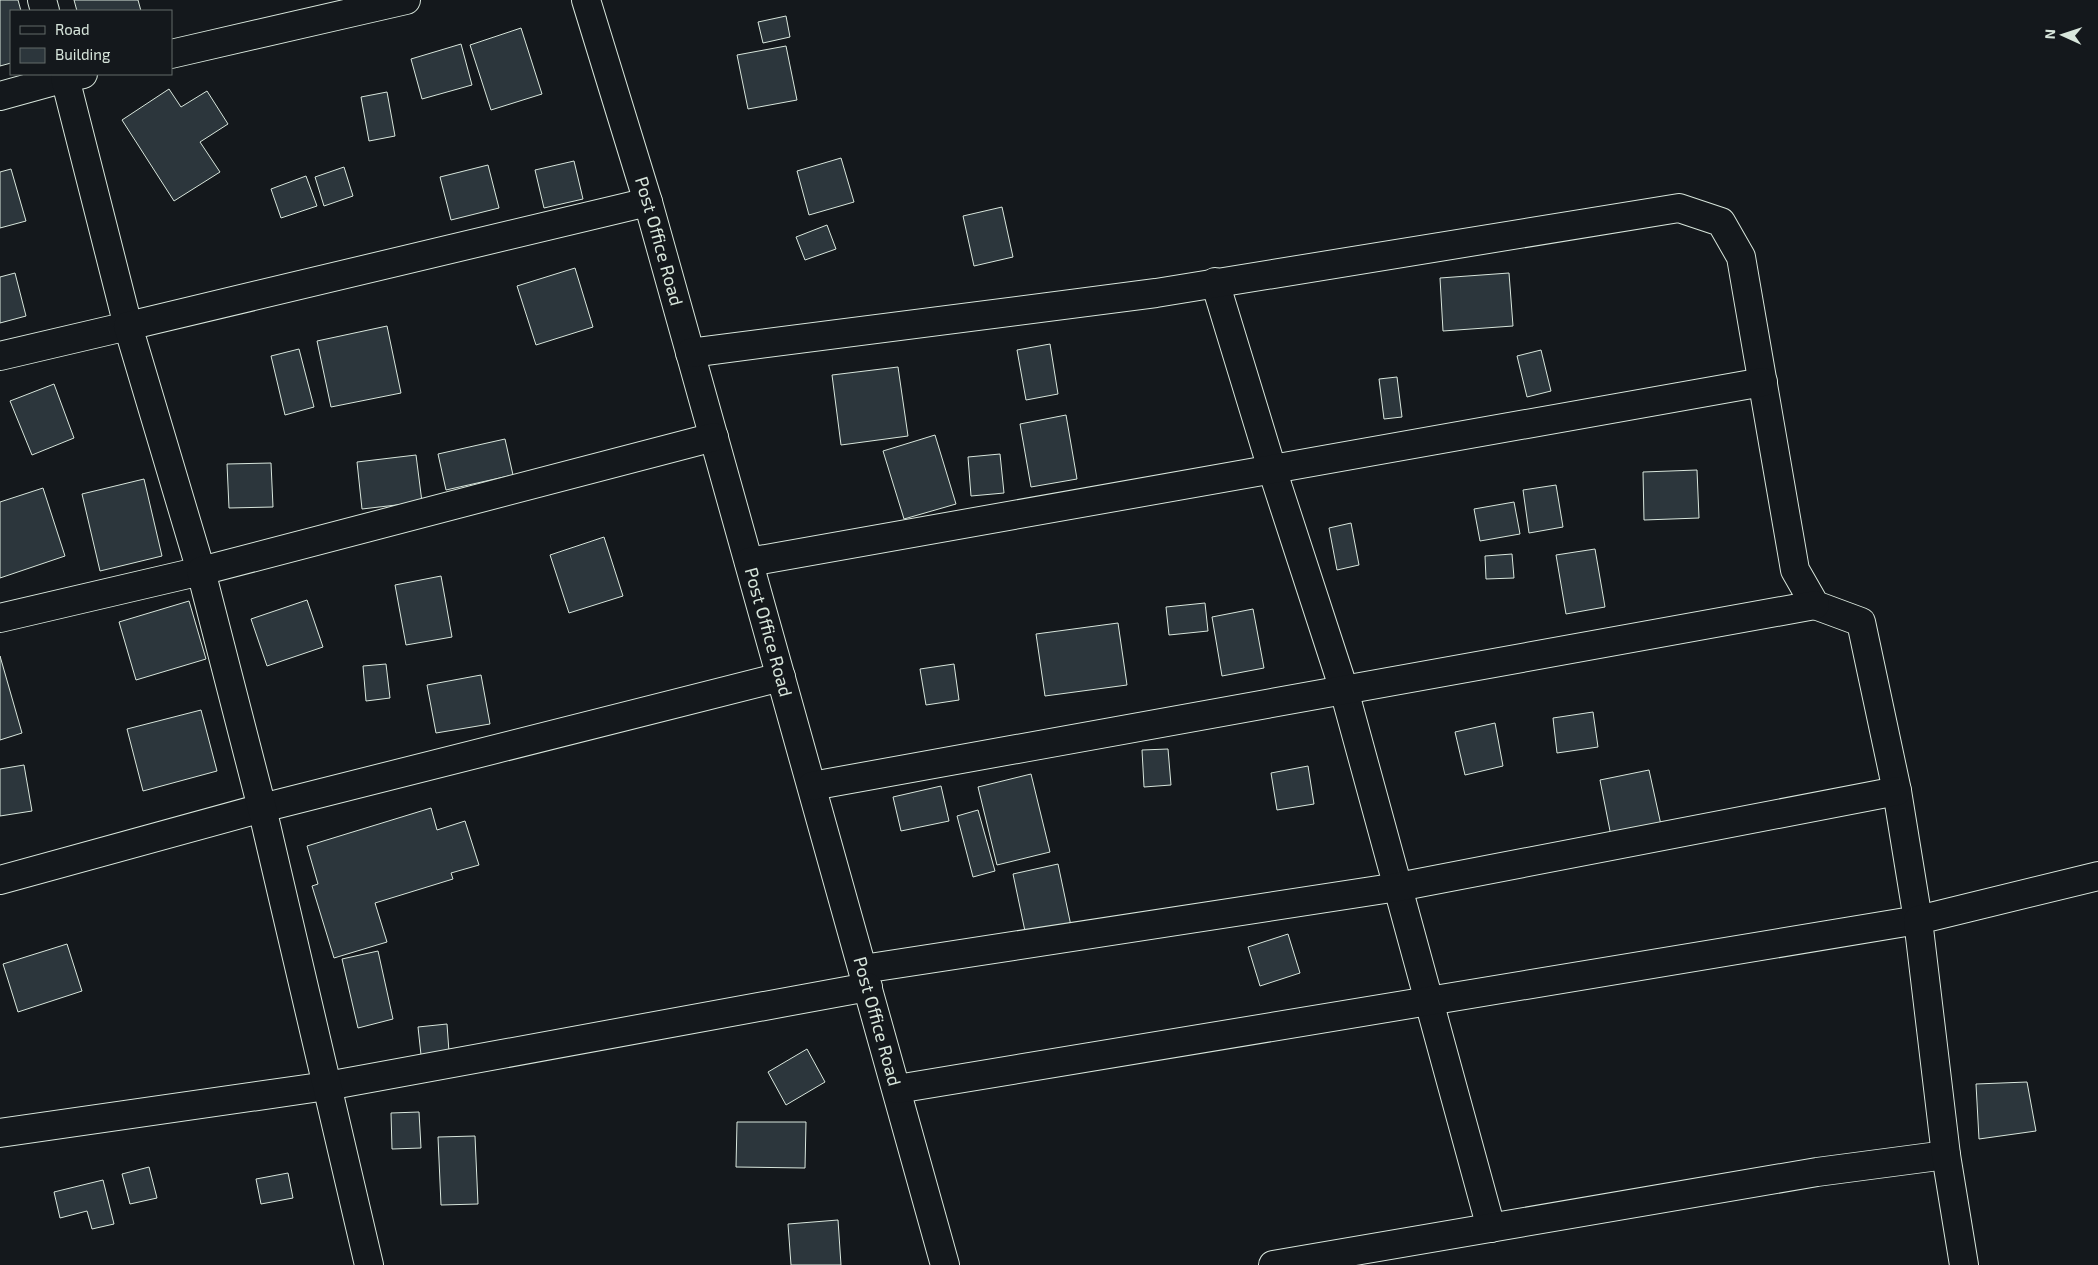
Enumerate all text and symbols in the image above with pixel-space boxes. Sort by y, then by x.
legend [10,10,172,75]
north arrow [2038,10,2088,60]
text: Road [55,20,90,38]
text: N [2041,29,2058,40]
text: Building [55,45,111,63]
street label: Post Office Road [631,174,688,308]
street label: Post Office Road [741,565,798,699]
street label: Post Office Road [849,954,906,1088]

